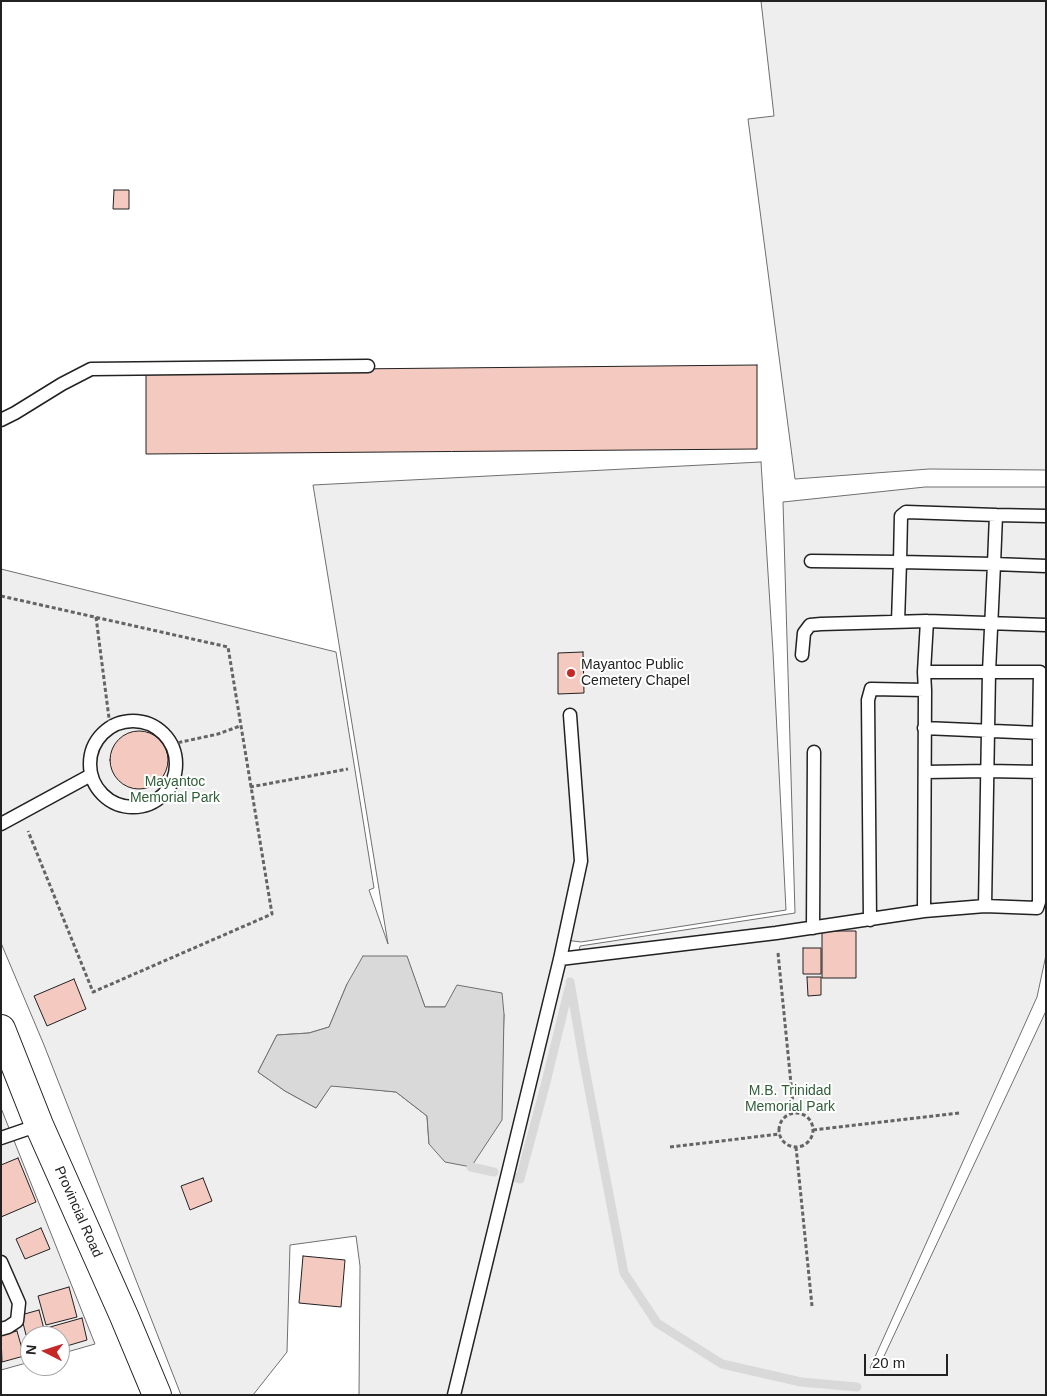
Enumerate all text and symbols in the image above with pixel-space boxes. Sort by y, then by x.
place label: Mayantoc Public Cemetery Chapel [581,657,690,690]
marker: Mayantoc Public Cemetery Chapel [565,667,577,679]
park label: Mayantoc Memorial Park [130,774,220,806]
park label: M.B. Trinidad Memorial Park [745,1083,835,1116]
street label: Provincial Road [50,1164,106,1260]
north arrow [20,1326,70,1376]
text: N [23,1344,39,1356]
scale bar [867,1344,951,1376]
text: 20 m [872,1354,905,1371]

